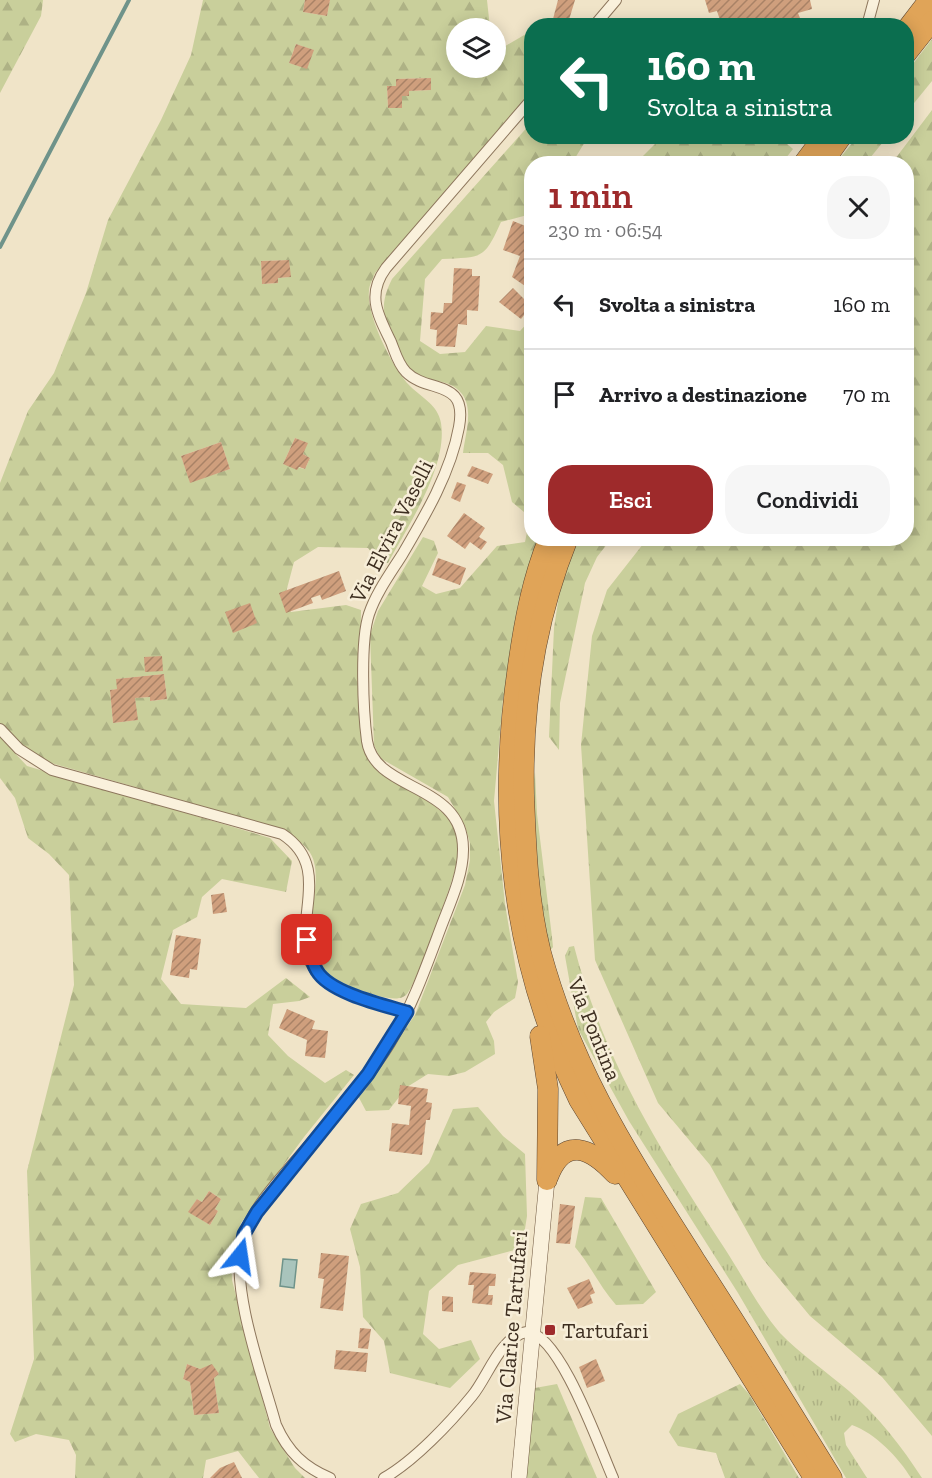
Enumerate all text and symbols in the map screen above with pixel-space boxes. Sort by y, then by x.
map controls [446,18,506,78]
button: layers [446,18,506,78]
text: 160 m [647,40,755,91]
icon: left [548,42,626,120]
text: Svolta a sinistra [647,91,833,123]
text: 1 min [548,174,633,217]
button: close [827,176,890,239]
text: 230 m · 06:54 [548,218,663,242]
icon: left [548,288,581,321]
text: Svolta a sinistra [599,291,755,318]
text: 160 m [833,291,890,318]
icon: arrive [548,378,581,411]
text: Arrivo a destinazione [599,381,807,408]
text: 70 m [843,381,890,408]
street label: Via Elvira Vaselli [343,455,439,608]
button: Esci [548,465,713,534]
button: Condividi [725,465,890,534]
pin [281,914,332,965]
icon: arrive [290,923,323,956]
street label: Via Pontina [561,973,628,1085]
position arrow [208,1224,272,1288]
street label: Via Clarice Tartufari [490,1230,533,1425]
place label: Tartufari [562,1317,648,1344]
marker: Tartufari [543,1323,557,1337]

